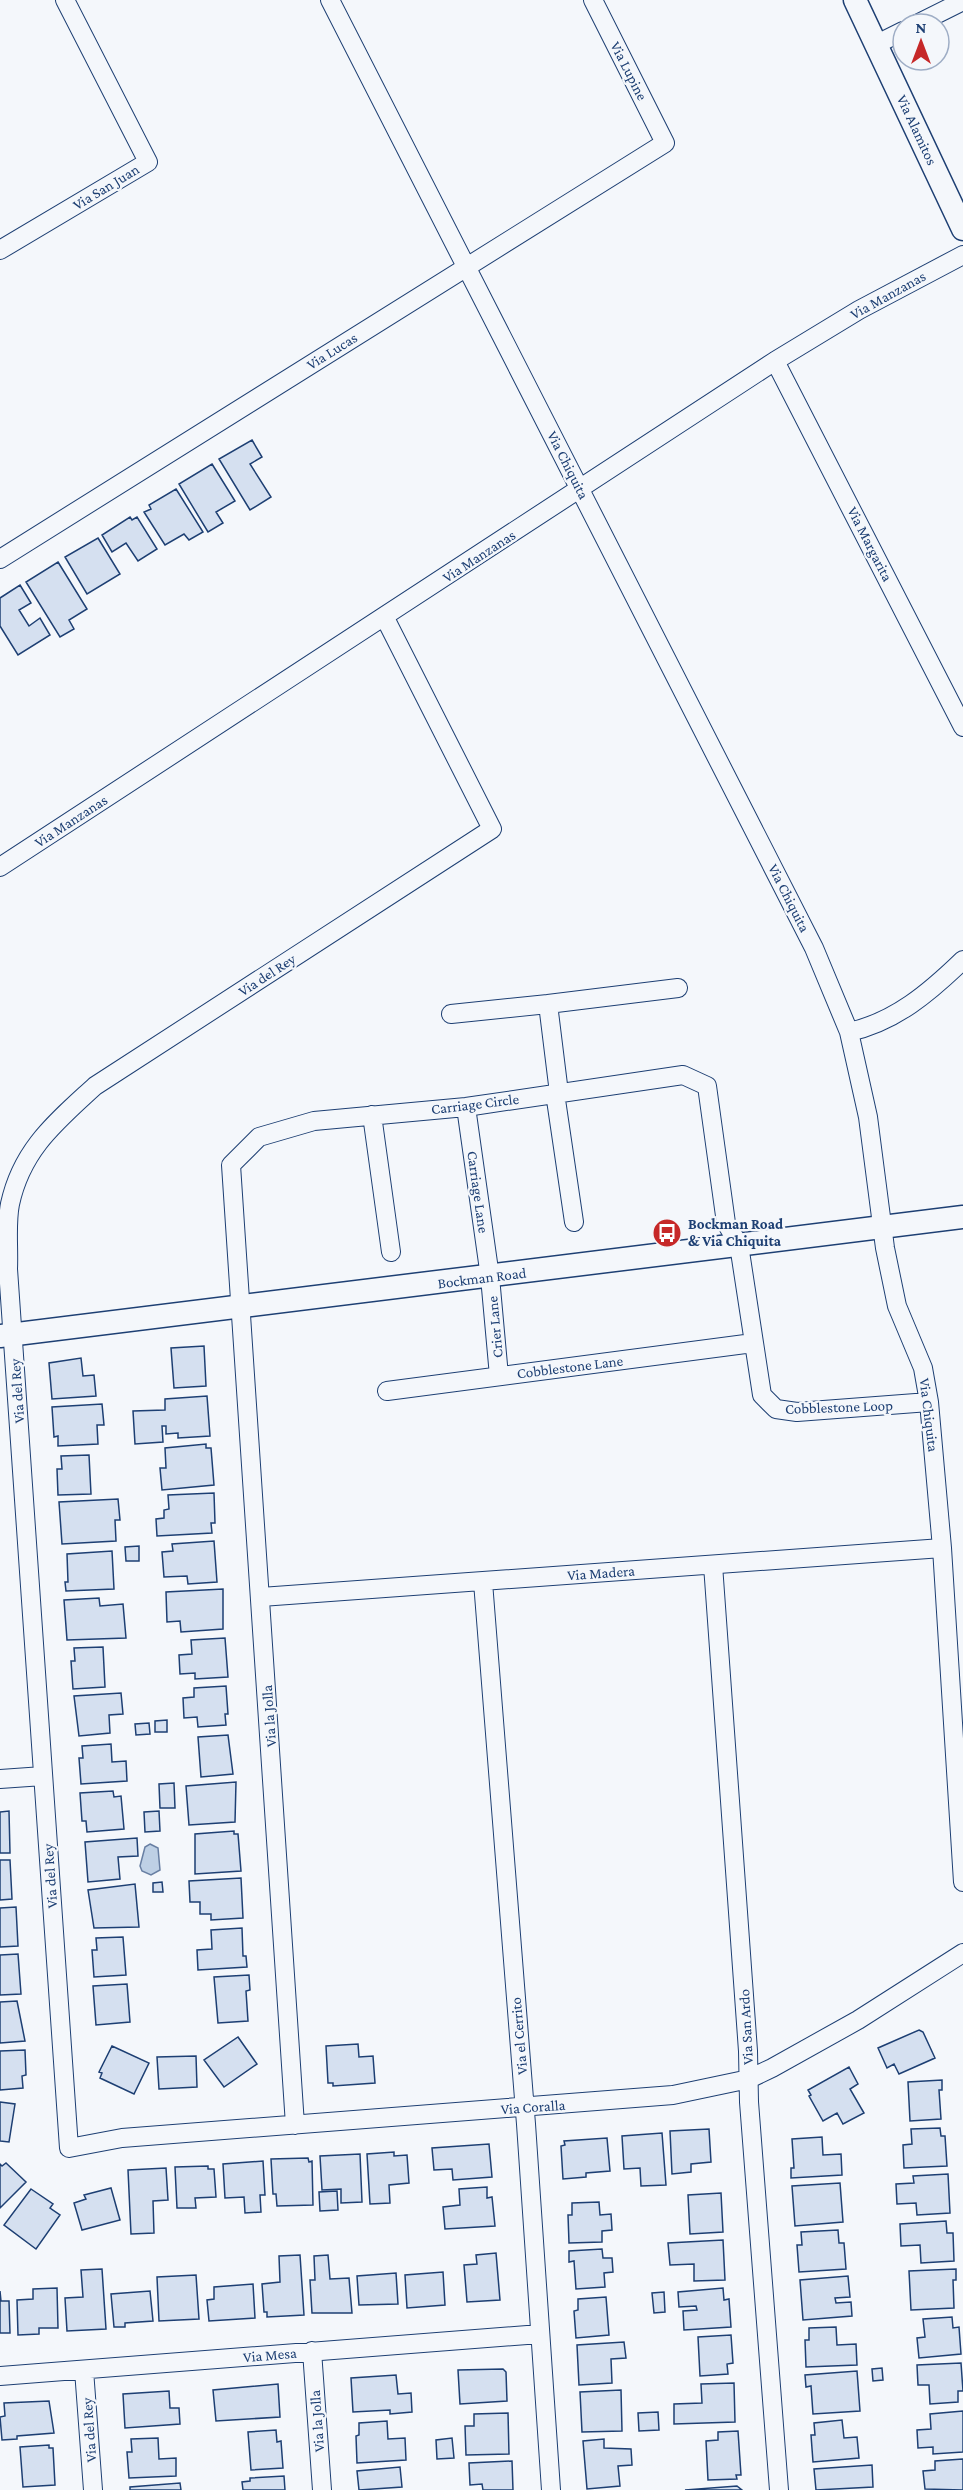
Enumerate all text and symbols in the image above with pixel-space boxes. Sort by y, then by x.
north arrow [891,12,951,72]
text: N [916,19,927,36]
street label: Via Lupine [607,39,651,104]
street label: Via Alamitos [894,92,940,168]
street label: Via San Juan [70,161,142,214]
street label: Via Manzanas [848,268,929,322]
street label: Via Lucas [304,329,360,373]
street label: Via Chiquita [543,428,592,502]
street label: Via Margarita [843,504,896,585]
street label: Via Manzanas [440,526,519,585]
street label: Via Manzanas [32,791,111,850]
street label: Via Chiquita [764,861,813,935]
street label: Via del Rey [235,951,299,1000]
street label: Carriage Circle [430,1091,520,1118]
street label: Carriage Lane [463,1150,492,1235]
place label: Bockman Road & Via Chiquita [688,1216,784,1249]
bus stop icon: Bockman Road & Via Chiquita [651,1217,683,1249]
street label: Bockman Road [437,1265,527,1291]
street label: Crier Lane [484,1295,506,1359]
street label: Cobblestone Lane [516,1352,624,1381]
street label: Via del Rey [7,1358,28,1424]
street label: Via Chiquita [916,1377,941,1453]
street label: Cobblestone Loop [785,1397,893,1418]
street label: Via Madera [567,1563,635,1583]
street label: Via la Jolla [259,1684,280,1748]
street label: Via del Rey [40,1843,61,1909]
street label: Via San Ardo [736,1989,756,2065]
street label: Via el Cerrito [508,1997,530,2075]
street label: Via Coralla [500,2097,566,2117]
street label: Via Mesa [242,2345,298,2365]
street label: Via la Jolla [307,2389,328,2453]
street label: Via del Rey [79,2397,100,2463]

